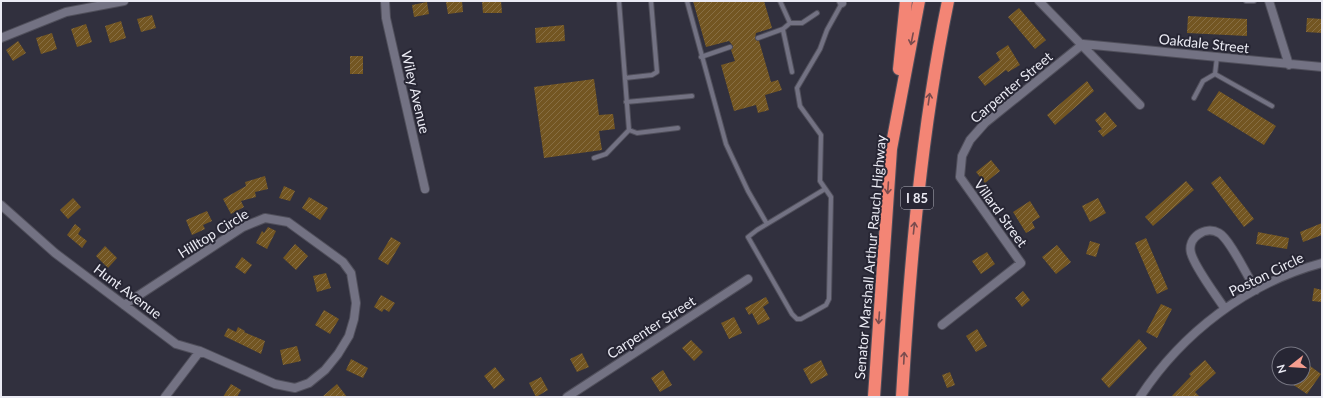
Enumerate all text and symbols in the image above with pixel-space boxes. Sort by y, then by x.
street label: Oakdale Street [1158,30,1250,56]
one-way arrow [907,32,915,45]
street label: Carpenter Street [966,48,1056,126]
street label: Wiley Avenue [398,49,434,135]
one-way arrow [925,93,933,106]
street label: Senator Marshall Arthur Rauch Highway [851,133,889,380]
street label: Villard Street [971,176,1031,250]
one-way arrow [885,181,892,194]
road number: I 85 [901,187,933,209]
street label: Hilltop Circle [175,205,251,261]
one-way arrow [911,222,918,235]
street label: Poston Circle [1226,249,1306,299]
street label: Hunt Avenue [91,260,165,322]
street label: Carpenter Street [604,292,698,362]
one-way arrow [875,311,882,324]
north arrow [1271,346,1311,386]
one-way arrow [901,352,908,365]
text: N [1274,363,1288,375]

